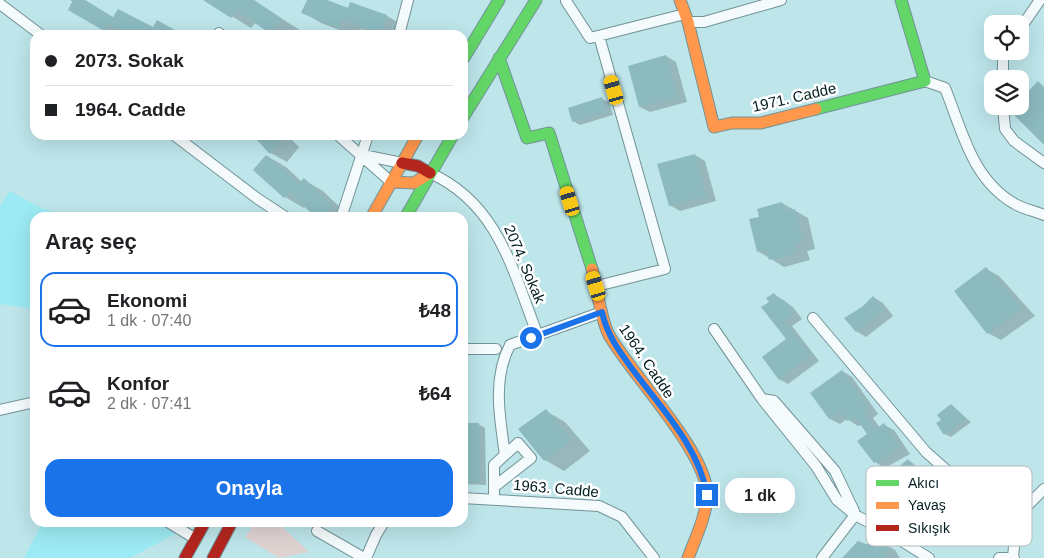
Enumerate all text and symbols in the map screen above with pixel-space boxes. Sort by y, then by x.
map controls [984,15,1029,115]
button: locate [984,15,1029,60]
text: 2073. Sokak [75,50,184,71]
button: layers [984,70,1029,115]
car [602,74,625,106]
street label: 1971. Cadde [750,79,838,115]
text: 1964. Cadde [75,99,186,120]
car [558,184,581,218]
street label: 2074. Sokak [501,222,549,306]
text: Araç seç [45,229,137,254]
car [584,269,607,303]
icon: car [47,287,92,332]
text: Ekonomi [107,290,187,311]
text: ₺48 [419,300,451,321]
text: 1 dk · 07:40 [107,312,192,329]
street label: 1964. Cadde [616,321,678,401]
route start [520,327,542,349]
icon: car [47,370,92,415]
text: Konfor [107,373,169,394]
text: ₺64 [419,383,451,404]
text: 2 dk · 07:41 [107,395,192,412]
button: Onayla [45,459,453,517]
legend [866,466,1032,546]
text: Akıcı [908,475,939,491]
street label: 1963. Cadde [512,476,600,500]
callout: 1 dk [724,478,794,512]
route end [696,484,718,506]
text: 1 dk [744,487,776,504]
text: Yavaş [908,497,946,513]
text: Sıkışık [908,520,951,536]

